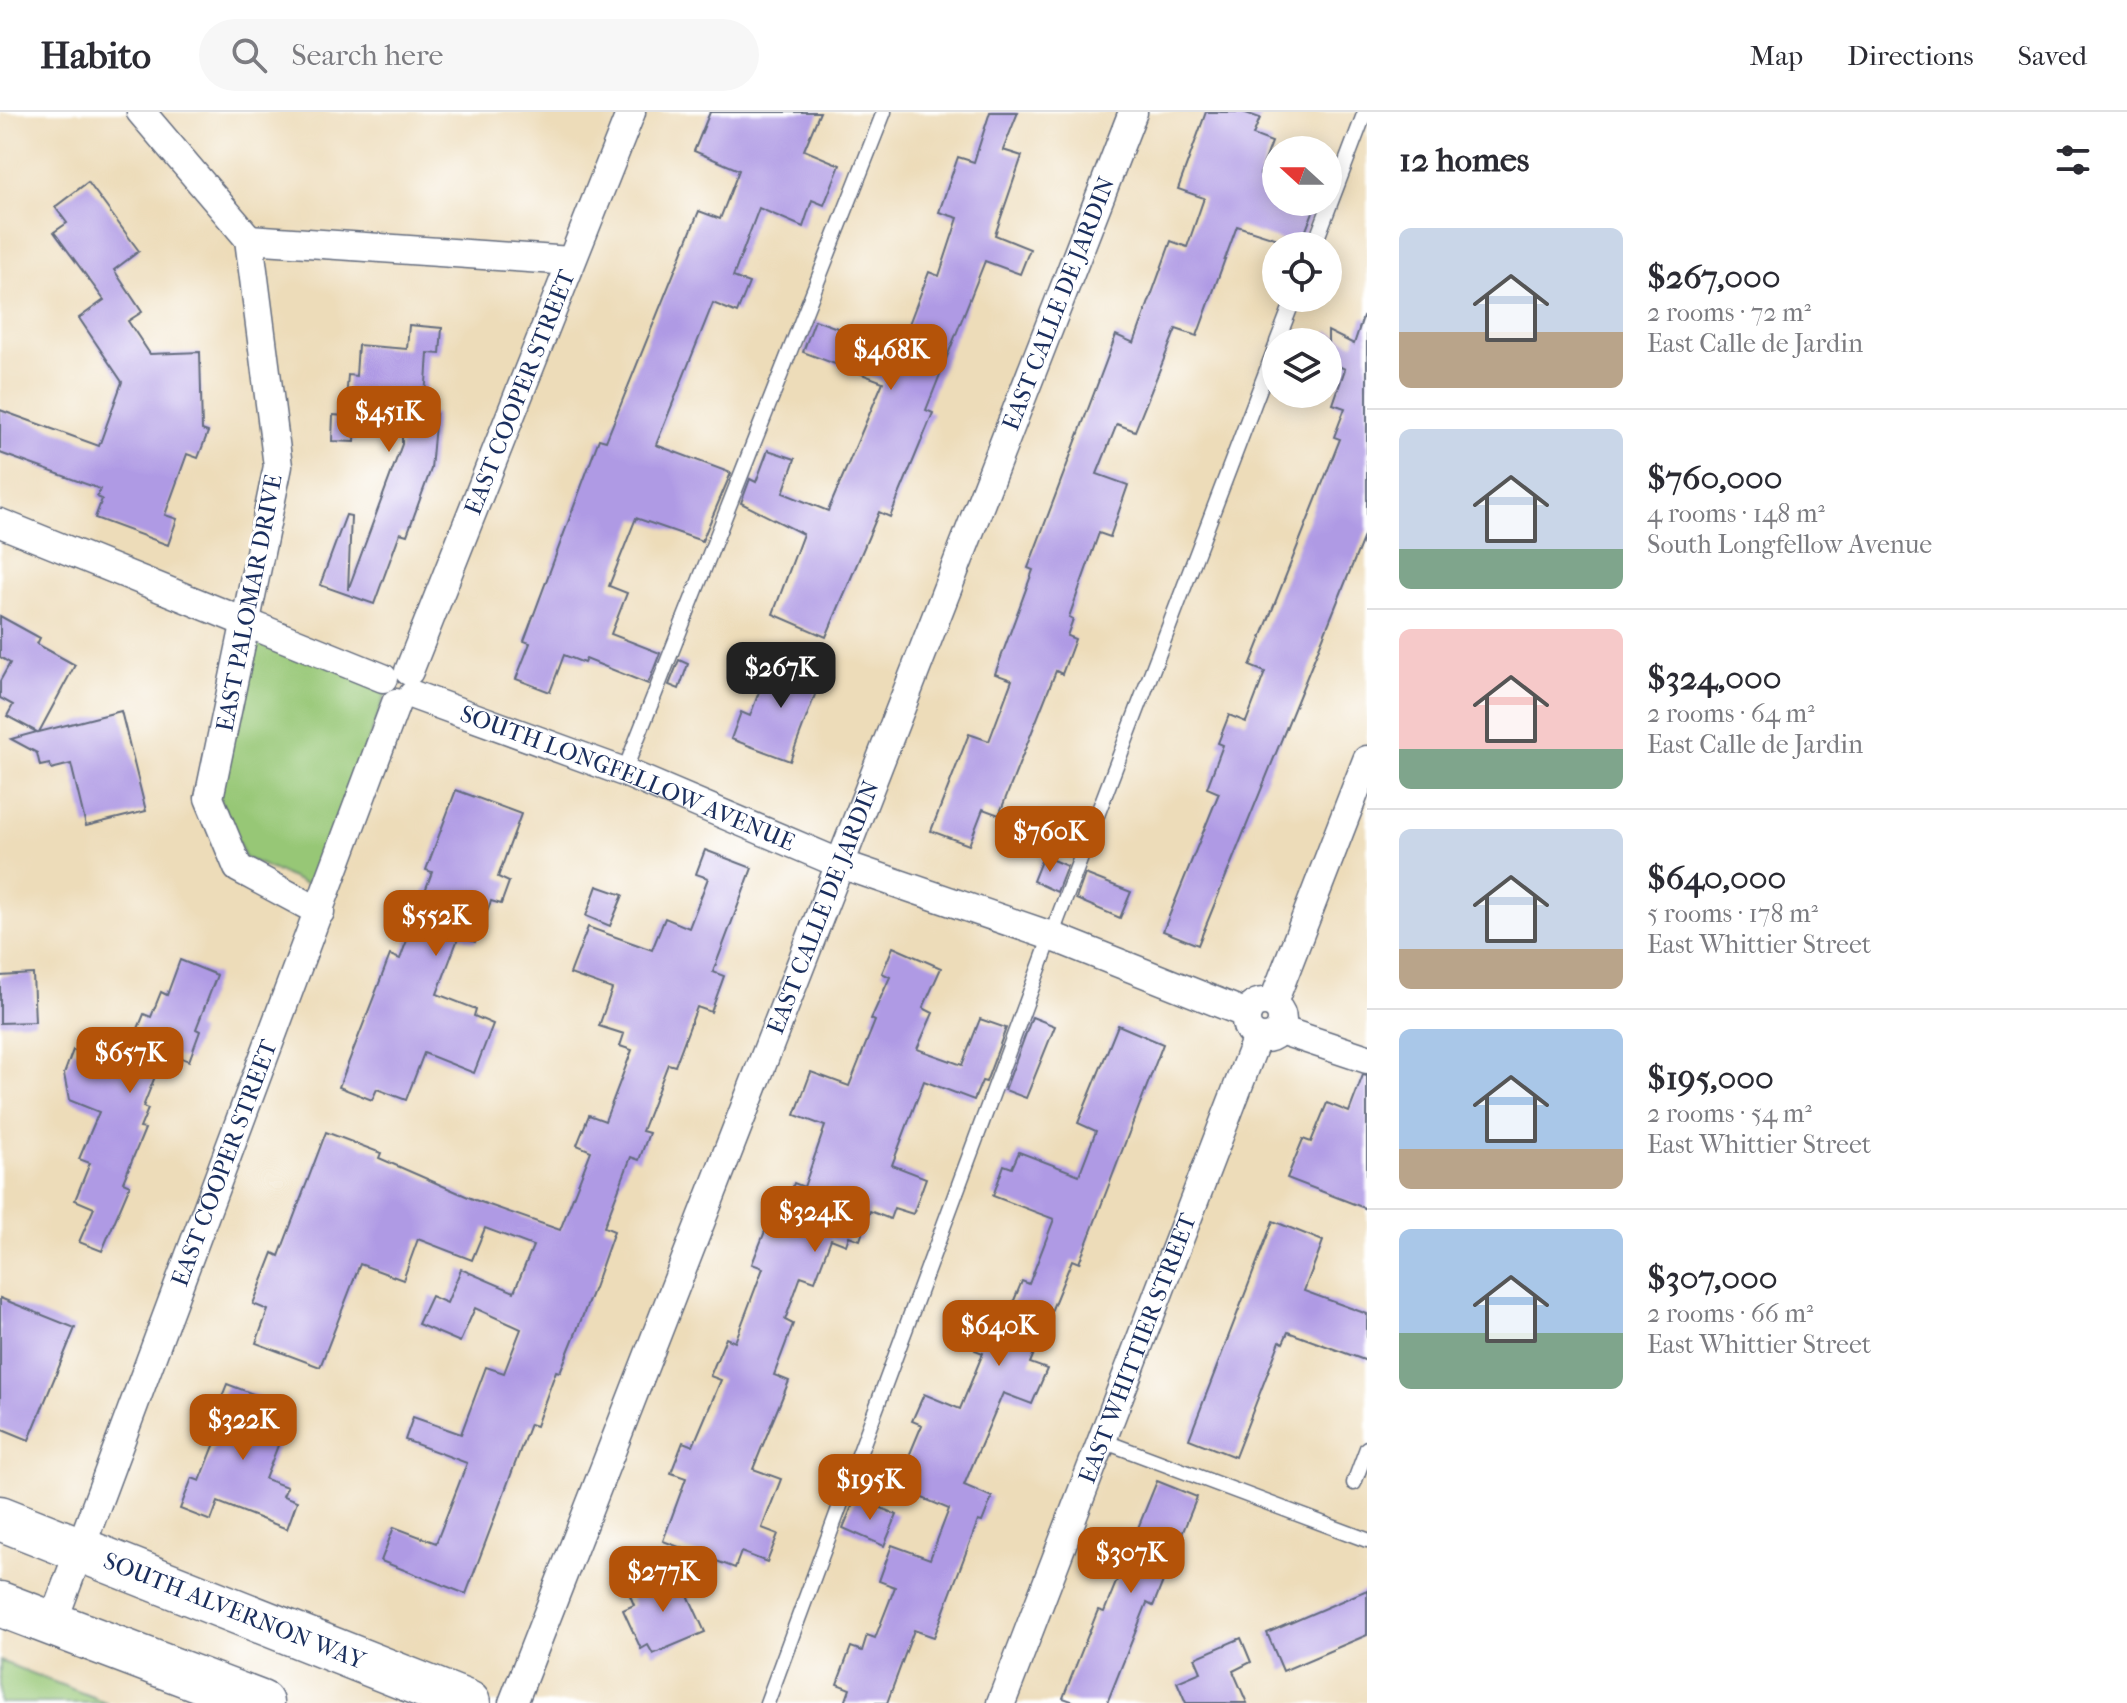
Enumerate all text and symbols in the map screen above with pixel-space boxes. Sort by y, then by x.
search box [199,19,759,91]
text: Habito [40,33,151,78]
icon: search [227,33,271,77]
text: Search here [291,38,443,73]
text: Map [1750,39,1803,72]
text: Directions [1847,39,1974,72]
text: Saved [2018,39,2087,72]
north arrow [1262,136,1342,216]
map controls [1262,136,1342,408]
icon: filters [2051,138,2095,182]
text: 12 homes [1399,140,1529,180]
street label: EAST CALLE DE JARDIN [996,173,1120,434]
button: locate [1262,232,1342,312]
text: $267,000 [1647,257,1781,297]
icon: home [1463,260,1559,356]
street label: EAST COOPER STREET [459,265,581,519]
text: 2 rooms · 72 m² [1647,297,1811,328]
pin: $468K [835,324,947,392]
button: layers [1262,328,1342,408]
text: East Calle de Jardin [1647,328,1863,359]
text: $468K [853,334,929,365]
pin: $451K [333,386,445,454]
text: $451K [355,396,423,427]
text: $760,000 [1647,458,1783,498]
icon: home [1463,461,1559,557]
street label: EAST PALOMAR DRIVE [210,472,288,734]
text: 4 rooms · 148 m² [1647,498,1825,529]
text: South Longfellow Avenue [1647,529,1932,560]
pin: $267K [725,642,837,710]
text: $267K [744,652,818,683]
text: $324,000 [1647,658,1781,698]
icon: home [1463,661,1559,757]
text: 2 rooms · 64 m² [1647,698,1815,729]
street label: SOUTH LONGFELLOW AVENUE [456,699,799,857]
text: East Calle de Jardin [1647,729,1863,760]
street label: EAST CALLE DE JARDIN [761,777,885,1038]
pin: $760K [994,806,1106,874]
text: $760K [1013,816,1087,847]
text: $640,000 [1647,858,1786,898]
icon: home [1463,861,1559,957]
pin: $552K [380,890,492,958]
text: 5 rooms · 178 m² [1647,898,1818,929]
text: $552K [402,900,470,931]
text: East Whittier Street [1647,929,1871,960]
pin: $657K [74,1027,186,1095]
street label: EAST COOPER STREET [165,1035,283,1290]
text: $657K [94,1037,166,1068]
text: $195,000 [1647,1058,1774,1098]
icon: home [1463,1061,1559,1157]
text: 2 rooms · 54 m² [1647,1098,1812,1129]
text: East Whittier Street [1647,1129,1871,1160]
pin: $324K [759,1186,871,1254]
text: $324K [779,1196,851,1227]
street label: EAST WHITTIER STREET [1073,1209,1202,1487]
text: $307,000 [1647,1258,1778,1298]
icon: home [1463,1261,1559,1357]
text: 2 rooms · 66 m² [1647,1298,1813,1329]
pin: $640K [943,1300,1055,1368]
text: $640K [961,1310,1037,1341]
text: East Whittier Street [1647,1329,1871,1360]
pin: $322K [187,1394,299,1462]
text: $322K [208,1404,278,1435]
pin: $195K [814,1454,926,1522]
text: $195K [836,1464,904,1495]
pin: $307K [1075,1527,1187,1595]
text: $307K [1096,1537,1166,1568]
street label: SOUTH ALVERNON WAY [99,1546,370,1675]
pin: $277K [607,1546,719,1614]
text: $277K [627,1556,699,1587]

